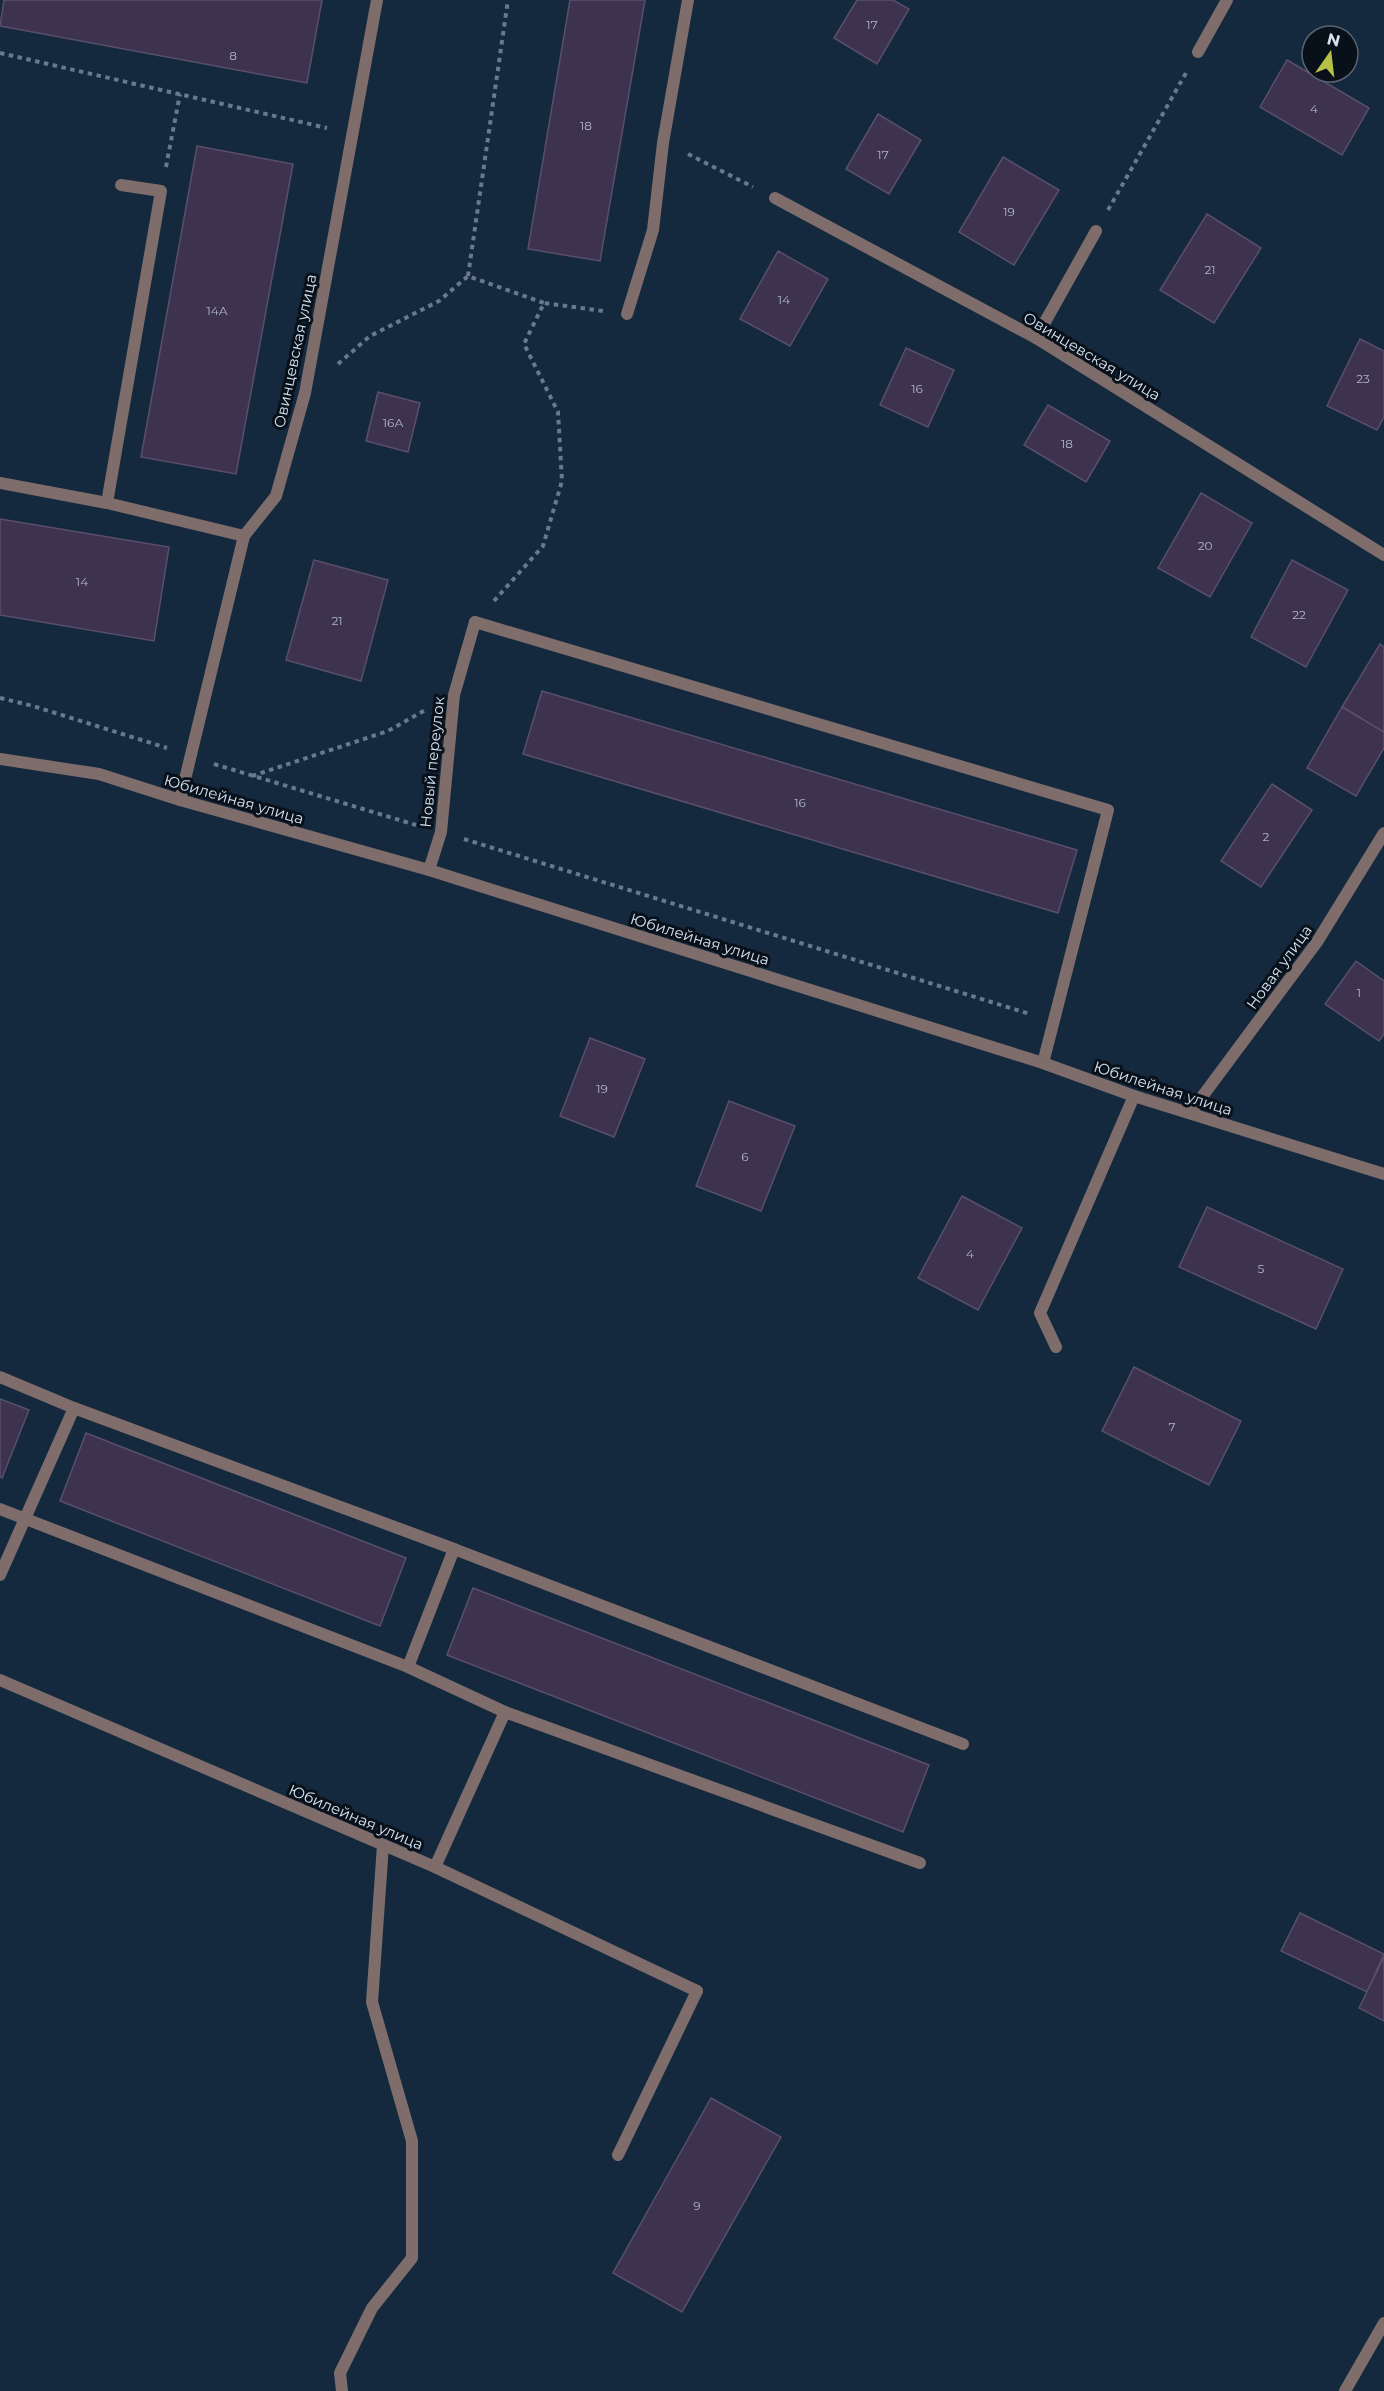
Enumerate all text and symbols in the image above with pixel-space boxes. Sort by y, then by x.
house number: 17 [866,17,878,32]
north arrow [1300,24,1360,84]
text: N [1325,29,1342,51]
house number: 8 [229,48,237,63]
house number: 4 [1310,101,1318,116]
house number: 18 [580,118,592,133]
house number: 17 [877,147,889,162]
house number: 19 [1003,204,1015,219]
house number: 21 [1204,262,1216,277]
street label: Овинцевская улица [269,272,321,430]
house number: 14 [778,292,790,307]
house number: 14А [206,303,228,318]
street label: Овинцевская улица [1020,308,1164,404]
house number: 23 [1356,371,1370,386]
house number: 16 [911,381,923,396]
house number: 16А [383,415,403,430]
house number: 18 [1061,436,1073,451]
house number: 20 [1198,538,1212,553]
house number: 14 [76,574,88,589]
house number: 22 [1292,607,1306,622]
house number: 21 [331,613,343,628]
street label: Новый переулок [416,695,448,828]
street label: Юбилейная улица [162,770,306,828]
house number: 16 [794,795,806,810]
house number: 2 [1263,829,1270,844]
street label: Юбилейная улица [628,909,772,969]
street label: Новая улица [1242,921,1316,1013]
house number: 1 [1357,985,1361,1000]
street label: Юбилейная улица [1091,1057,1235,1119]
house number: 19 [596,1081,608,1096]
house number: 6 [741,1149,749,1164]
house number: 4 [966,1246,974,1261]
house number: 5 [1258,1261,1265,1276]
house number: 7 [1168,1419,1176,1434]
street label: Юбилейная улица [286,1780,426,1854]
house number: 9 [693,2198,701,2213]

